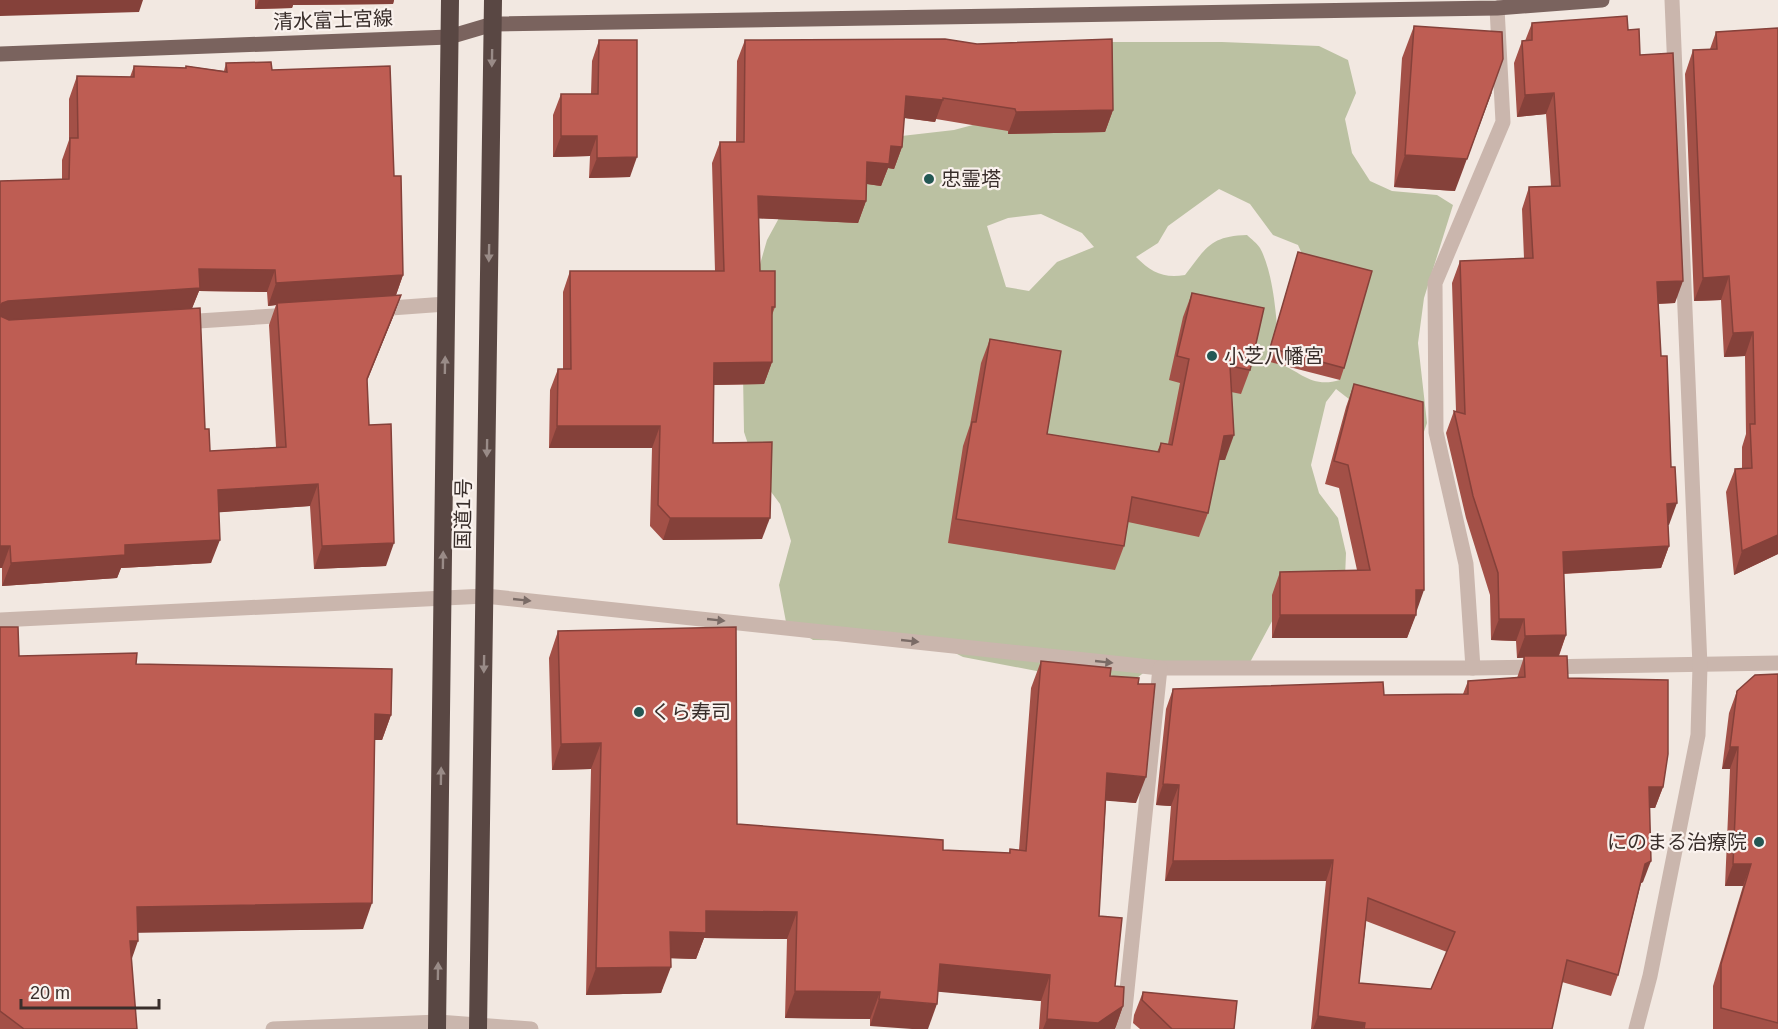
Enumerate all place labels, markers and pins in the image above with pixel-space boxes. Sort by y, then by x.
place label: 忠霊塔 [941,168,1001,190]
marker: 忠霊塔 [922,172,936,186]
place label: 小芝八幡宮 [1224,345,1324,367]
marker: 小芝八幡宮 [1205,349,1219,363]
place label: くら寿司 [651,701,731,723]
marker: くら寿司 [632,705,646,719]
place label: にのまる治療院 [1607,831,1747,853]
marker: にのまる治療院 [1752,835,1766,849]

